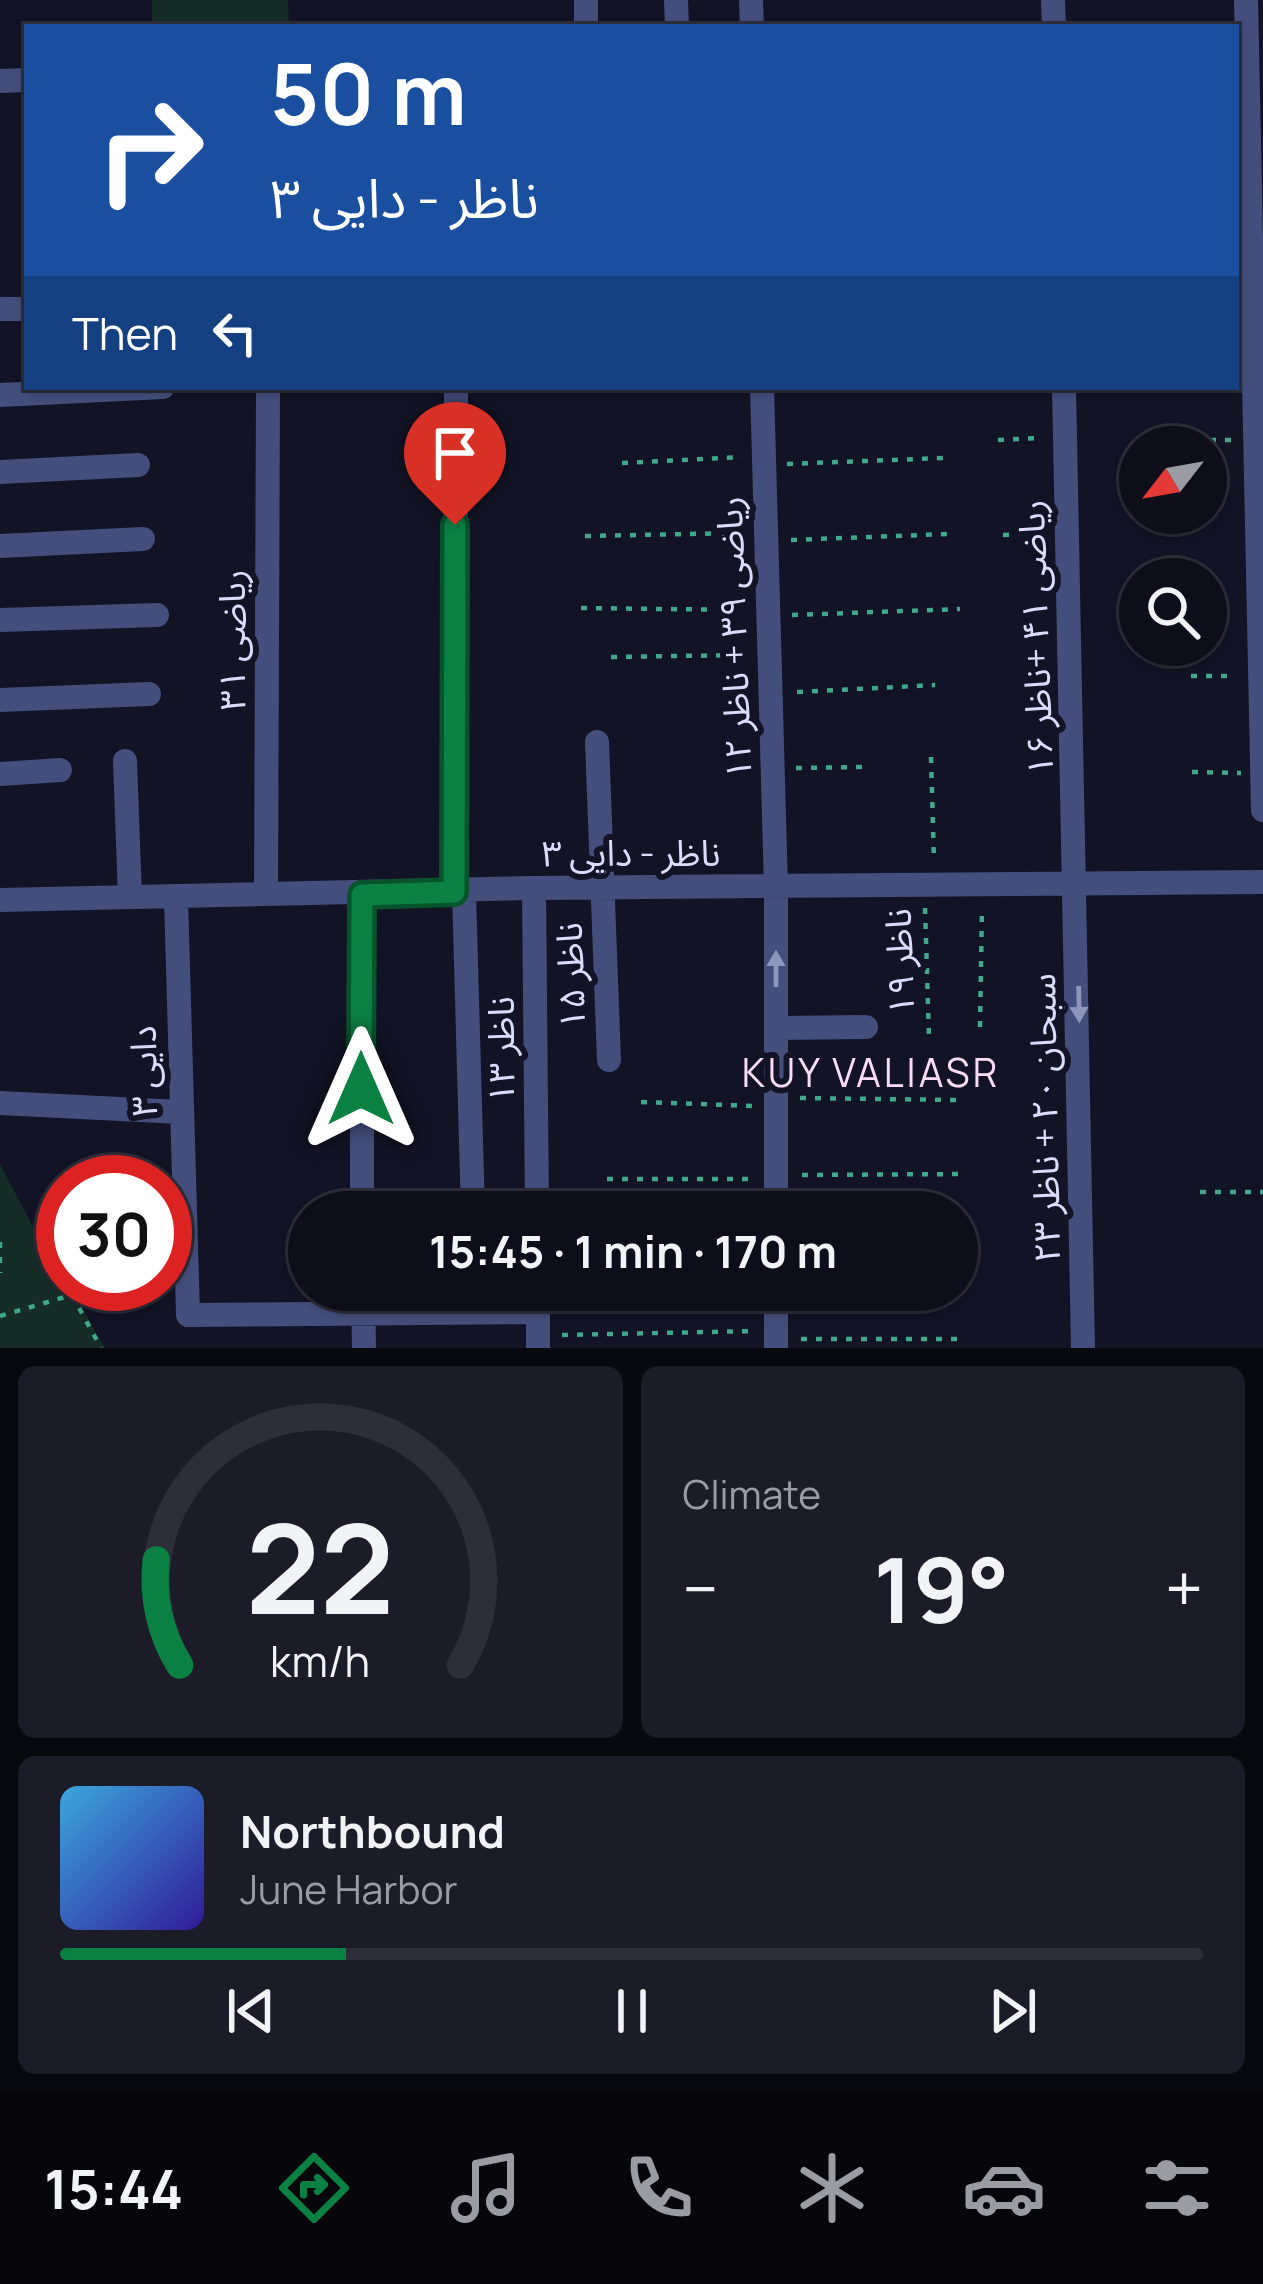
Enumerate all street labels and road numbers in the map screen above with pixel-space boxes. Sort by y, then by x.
street label: ریاضی ۳۹ + ناظر ۱۲ [704,496,762,780]
street label: ریاضی ۴۱ +ناظر ۱۶ [1006,499,1064,777]
street label: ریاضی ۳۱ [207,570,256,710]
street label: ناظر - دایی ۳ [541,828,721,877]
street label: ناظر ۱۹ [873,908,925,1016]
street label: ناظر ۱۵ [544,922,596,1030]
street label: سبحان ۲۰ + ناظر ۲۳ [1017,973,1071,1263]
street label: ناظر ۱۳ [476,996,525,1104]
street label: دایی ۳ [118,1025,168,1117]

